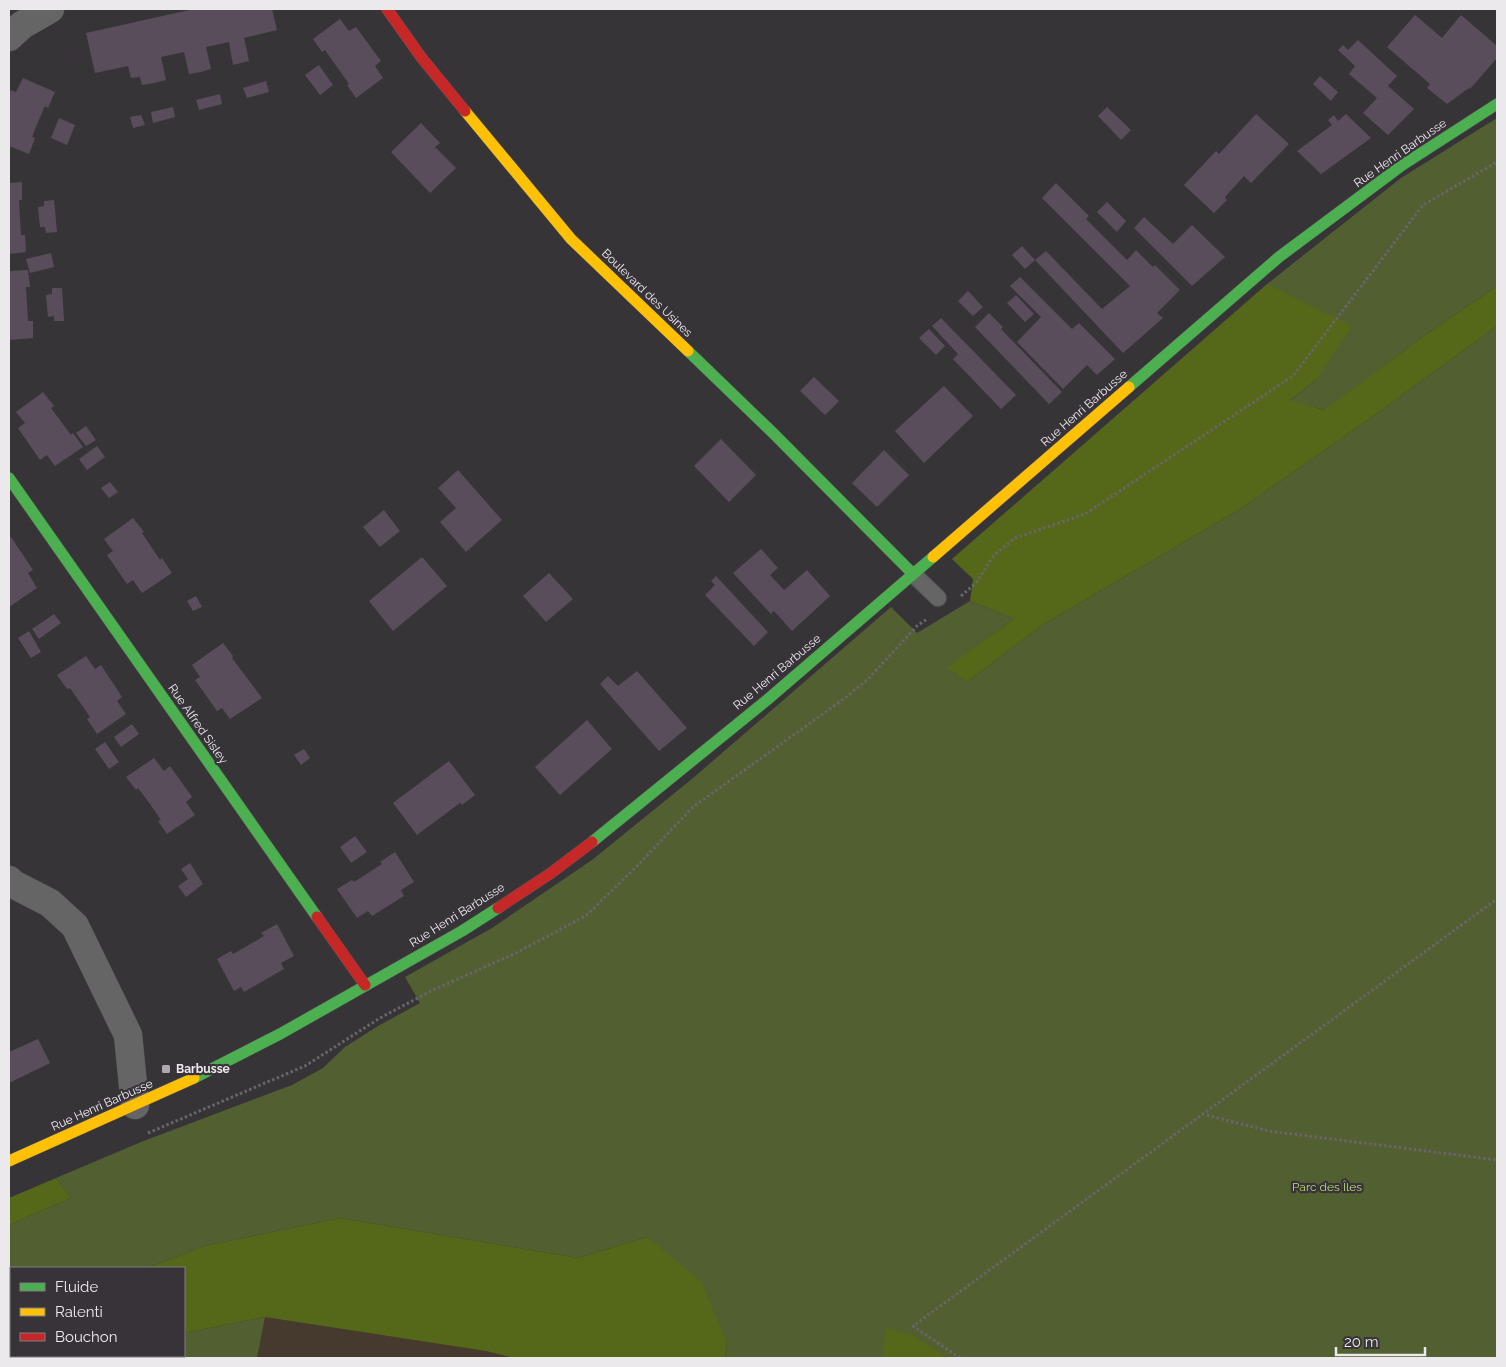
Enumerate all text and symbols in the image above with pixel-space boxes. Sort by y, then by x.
street label: Rue Henri Barbusse [1351,116,1449,190]
street label: Boulevard des Usines [599,246,695,340]
street label: Rue Henri Barbusse [1038,367,1130,449]
street label: Rue Henri Barbusse [731,631,823,713]
street label: Rue Alfred Sisley [165,682,231,767]
street label: Rue Henri Barbusse [407,880,507,950]
place label: Barbusse [176,1062,230,1076]
marker: Barbusse [160,1063,172,1075]
street label: Rue Henri Barbusse [49,1076,155,1134]
park label: Parc des Îles [1292,1180,1362,1194]
legend [10,1267,185,1357]
text: Fluide [55,1278,98,1296]
text: Ralenti [55,1303,103,1321]
scale bar [1336,1324,1425,1356]
text: Bouchon [55,1328,117,1346]
text: 20 m [1344,1333,1379,1351]

